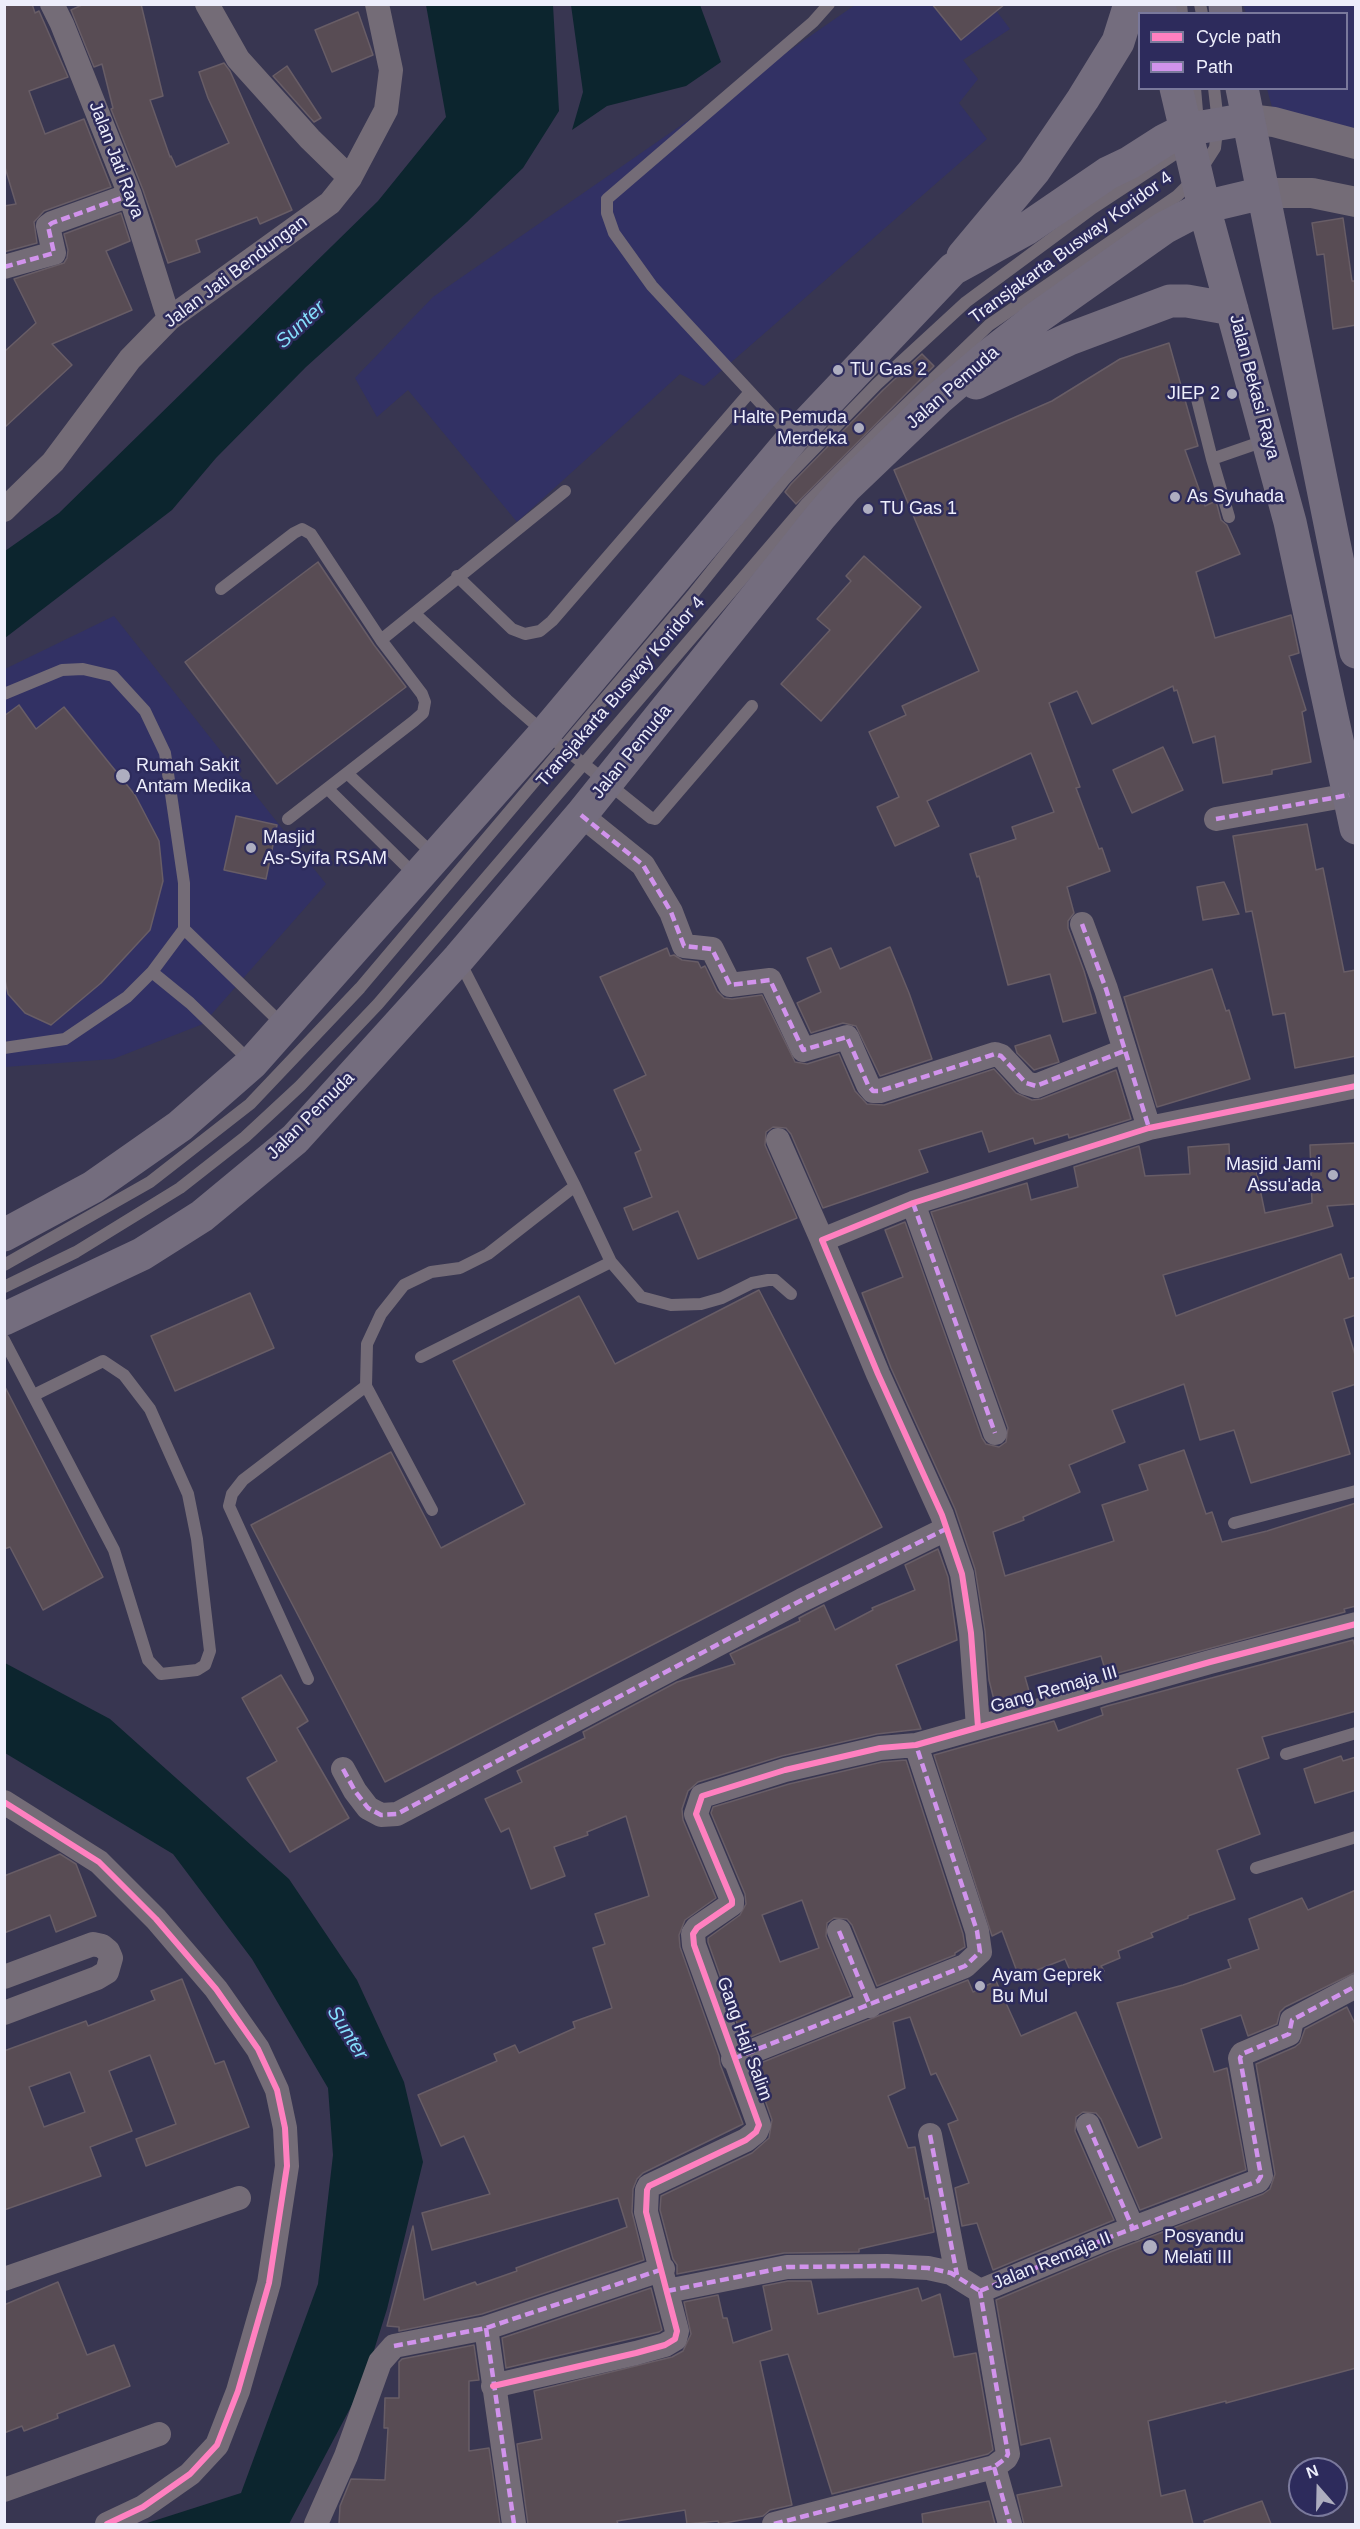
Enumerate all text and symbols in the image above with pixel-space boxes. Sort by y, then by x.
legend [1138,12,1348,90]
text: Cycle path [1196,27,1281,47]
text: Path [1196,57,1233,77]
street label: Jalan Jati Raya [84,99,148,221]
street label: Transjakarta Busway Koridor 4 [965,167,1177,329]
street label: Jalan Jati Bendungan [160,211,312,333]
water label: Sunter [271,296,331,354]
street label: Jalan Bekasi Raya [1224,312,1284,462]
street label: Jalan Pemuda [902,342,1004,434]
place label: TU Gas 2 [850,359,927,381]
marker: TU Gas 2 [831,363,845,377]
place label: JIEP 2 [1167,383,1220,405]
marker: JIEP 2 [1225,387,1239,401]
place label: Halte Pemuda Merdeka [733,407,847,450]
marker: Halte Pemuda Merdeka [852,421,866,435]
place label: As Syuhada [1187,486,1284,508]
marker: As Syuhada [1168,490,1182,504]
place label: TU Gas 1 [880,498,957,520]
marker: TU Gas 1 [861,502,875,516]
street label: Transjakarta Busway Koridor 4 [532,592,710,792]
street label: Jalan Pemuda [587,700,677,804]
place label: Rumah Sakit Antam Medika [136,755,251,798]
marker: Rumah Sakit Antam Medika [114,767,132,785]
place label: Masjid As-Syifa RSAM [263,827,387,870]
marker: Masjid As-Syifa RSAM [244,841,258,855]
street label: Jalan Pemuda [263,1068,359,1164]
place label: Masjid Jami Assu'ada [1226,1154,1321,1196]
marker: Masjid Jami Assu'ada [1326,1168,1340,1182]
street label: Gang Remaja III [988,1662,1120,1718]
place label: Ayam Geprek Bu Mul [992,1965,1102,2008]
street label: Gang Haji Salim [712,1974,776,2104]
marker: Ayam Geprek Bu Mul [973,1979,987,1993]
water label: Sunter [321,2002,373,2064]
place label: Posyandu Melati III [1164,2226,1244,2268]
street label: Jalan Remaja II [990,2228,1114,2294]
marker: Posyandu Melati III [1141,2238,1159,2256]
north arrow [1288,2457,1348,2517]
text: N [1304,2462,1321,2481]

